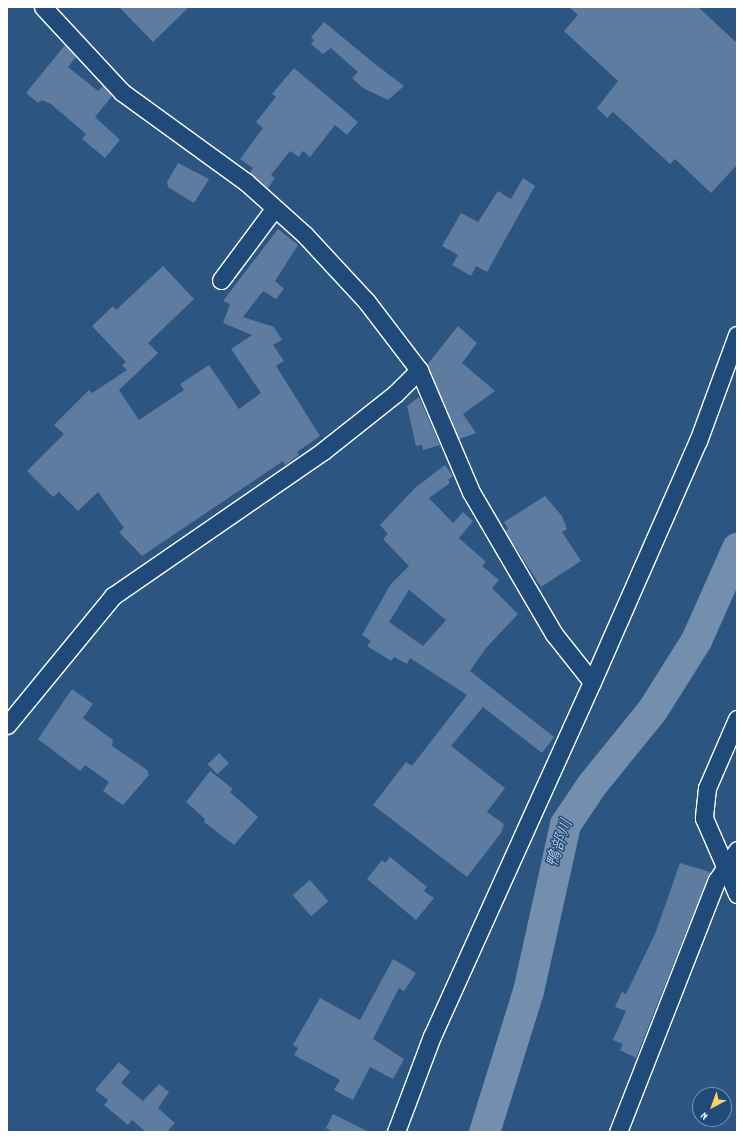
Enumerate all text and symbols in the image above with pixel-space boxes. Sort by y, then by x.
water label: 鴨部川 [544,817,580,871]
north arrow [692,1087,732,1127]
text: N [697,1107,712,1123]

